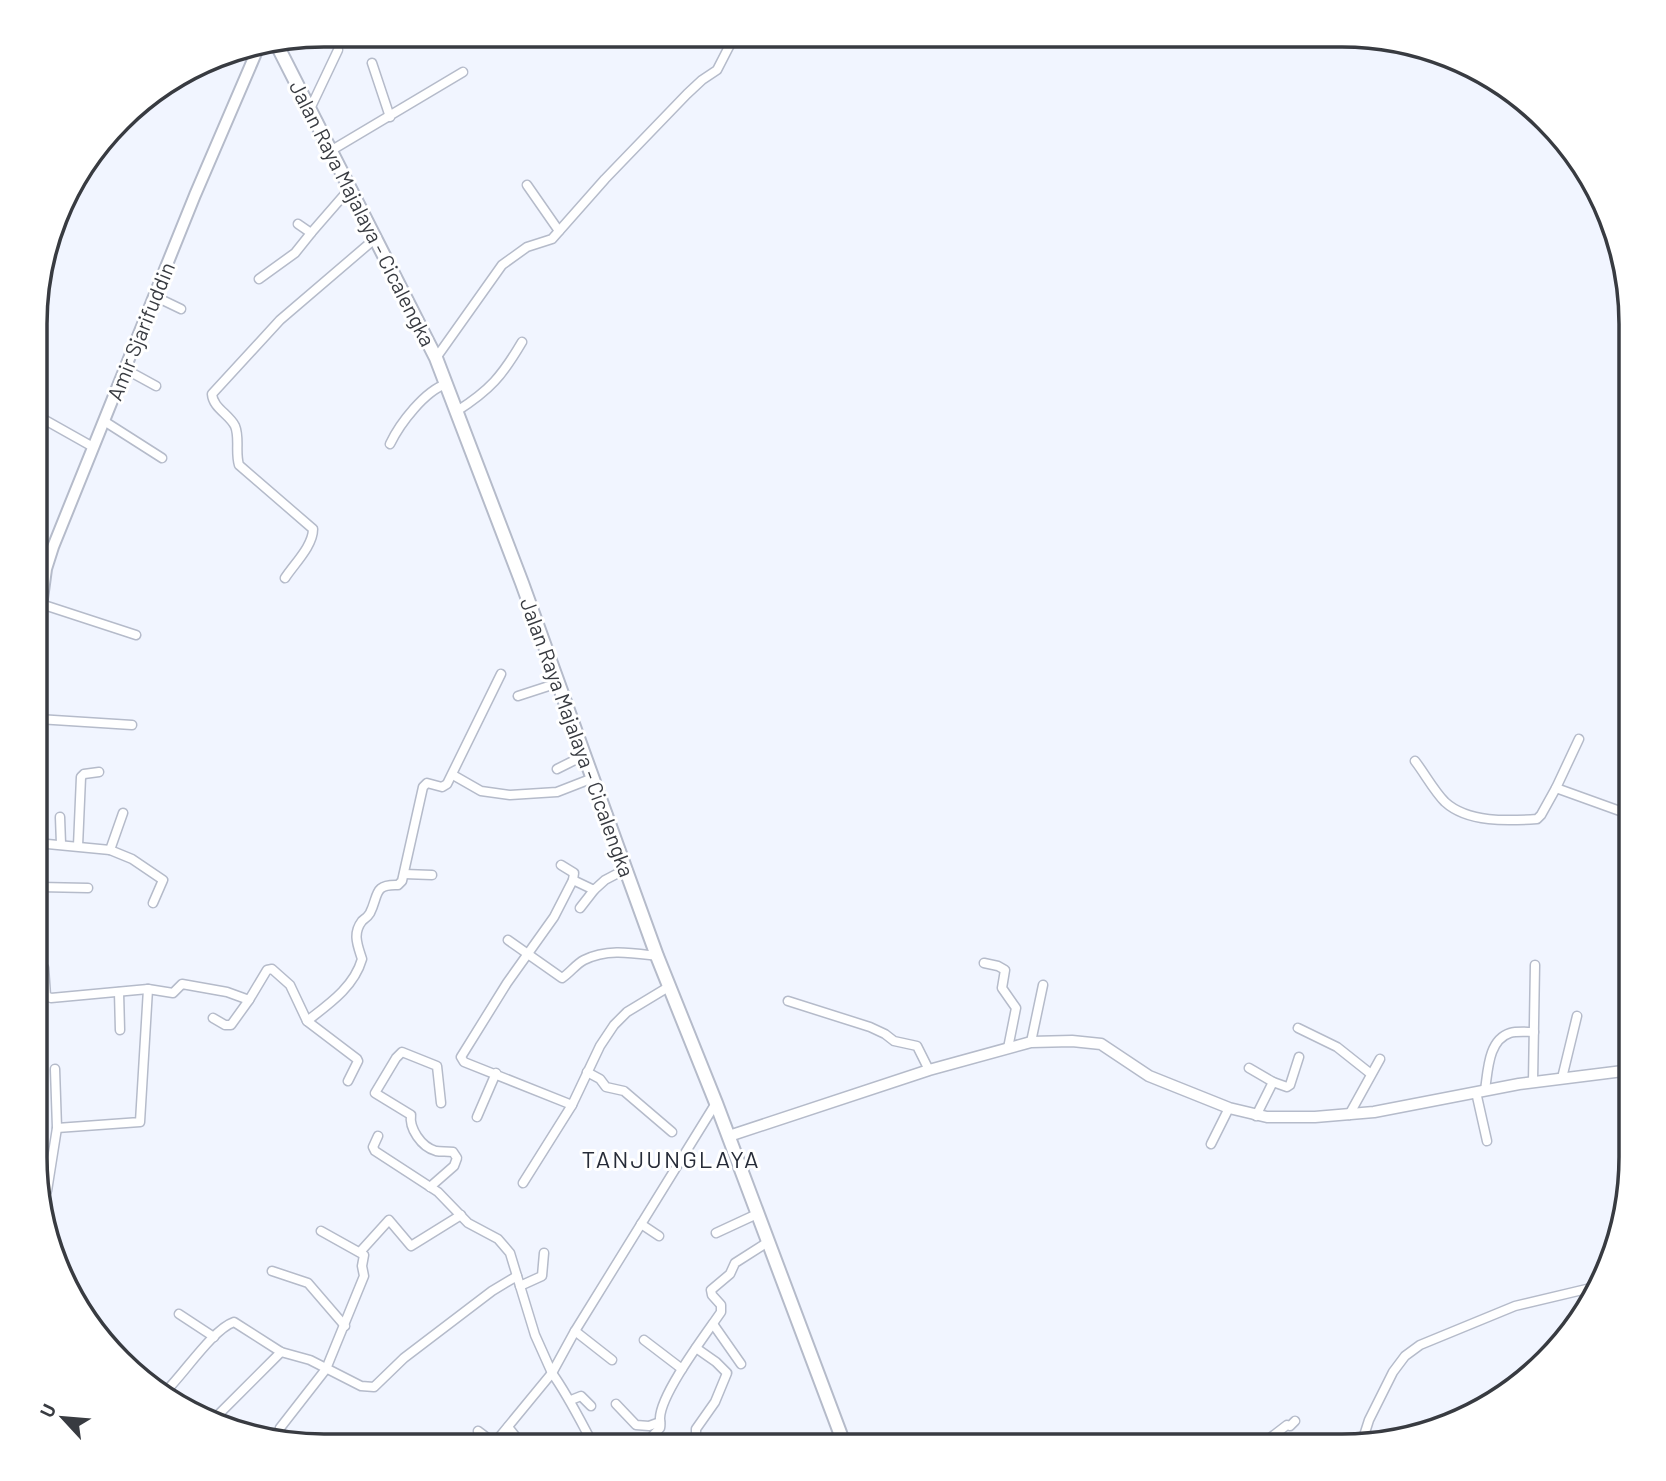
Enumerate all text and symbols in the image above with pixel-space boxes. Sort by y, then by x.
street label: Jalan Raya Majalaya - Cicalengka [285,76,441,350]
street label: Amir Sjarifuddin [101,258,179,404]
street label: Jalan Raya Majalaya - Cicalengka [516,594,640,880]
district label: TANJUNGLAYA [581,1144,761,1173]
north arrow [28,1383,98,1453]
text: U [34,1400,60,1421]

